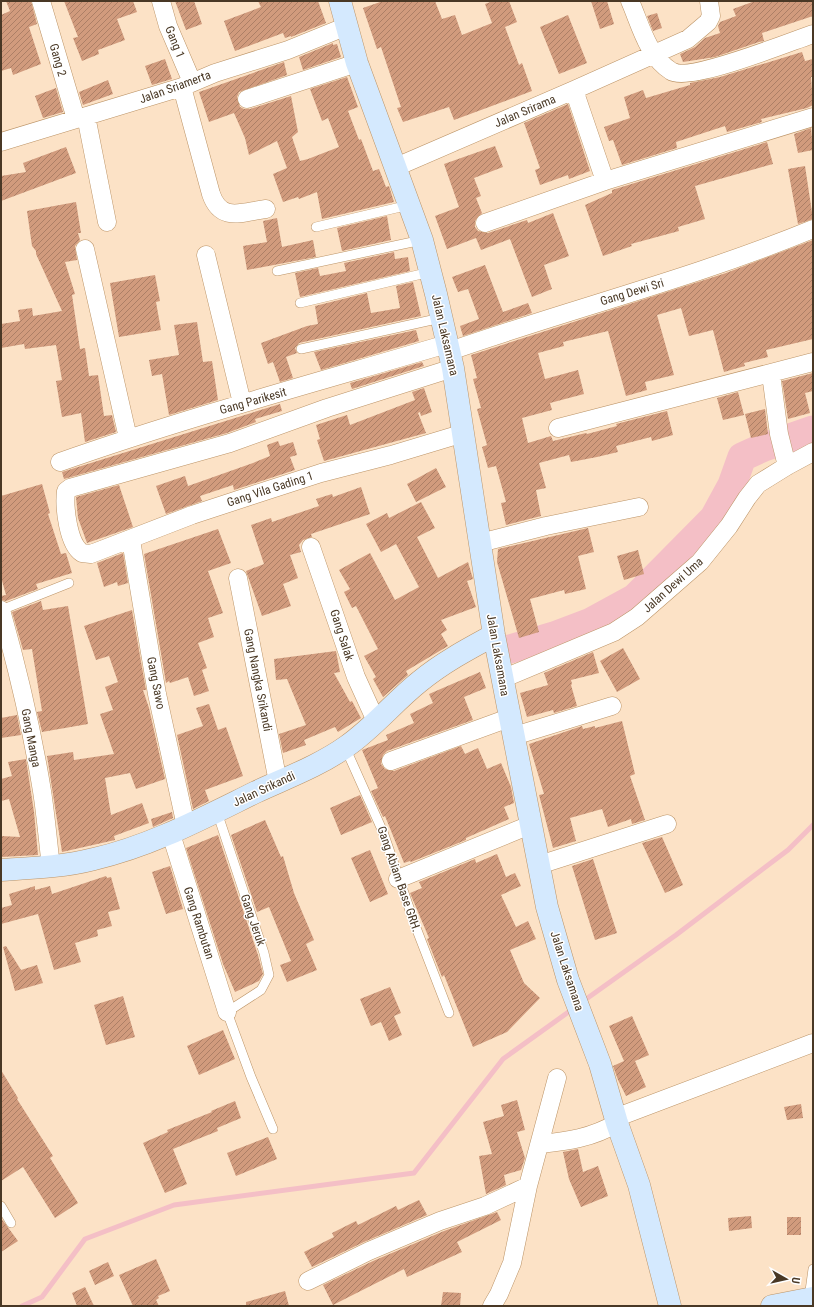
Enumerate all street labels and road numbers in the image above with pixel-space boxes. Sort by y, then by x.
street label: Gang 1 [162,24,188,60]
street label: Gang 2 [47,42,69,78]
street label: Jalan Sriamerta [137,68,213,106]
street label: Jalan Srirama [492,92,558,130]
street label: Gang Dewi Sri [599,276,665,308]
street label: Jalan Laksamana [429,293,461,377]
street label: Gang Parikesit [218,385,288,417]
street label: Gang Vila Gading 1 [225,468,315,510]
street label: Jalan Dewi Uma [640,554,706,616]
street label: Gang Salak [327,608,357,663]
street label: Jalan Laksamana [484,613,512,697]
street label: Gang Nangka Srikandi [241,627,275,733]
street label: Gang Sawo [144,656,168,710]
street label: Gang Manga [18,707,44,769]
street label: Jalan Srikandi [231,769,297,809]
street label: Gang Abiam Base GRH. [374,824,424,934]
street label: Gang Rambutan [181,885,217,961]
street label: Gang Jeruk [238,892,269,948]
street label: Jalan Laksamana [548,929,587,1013]

